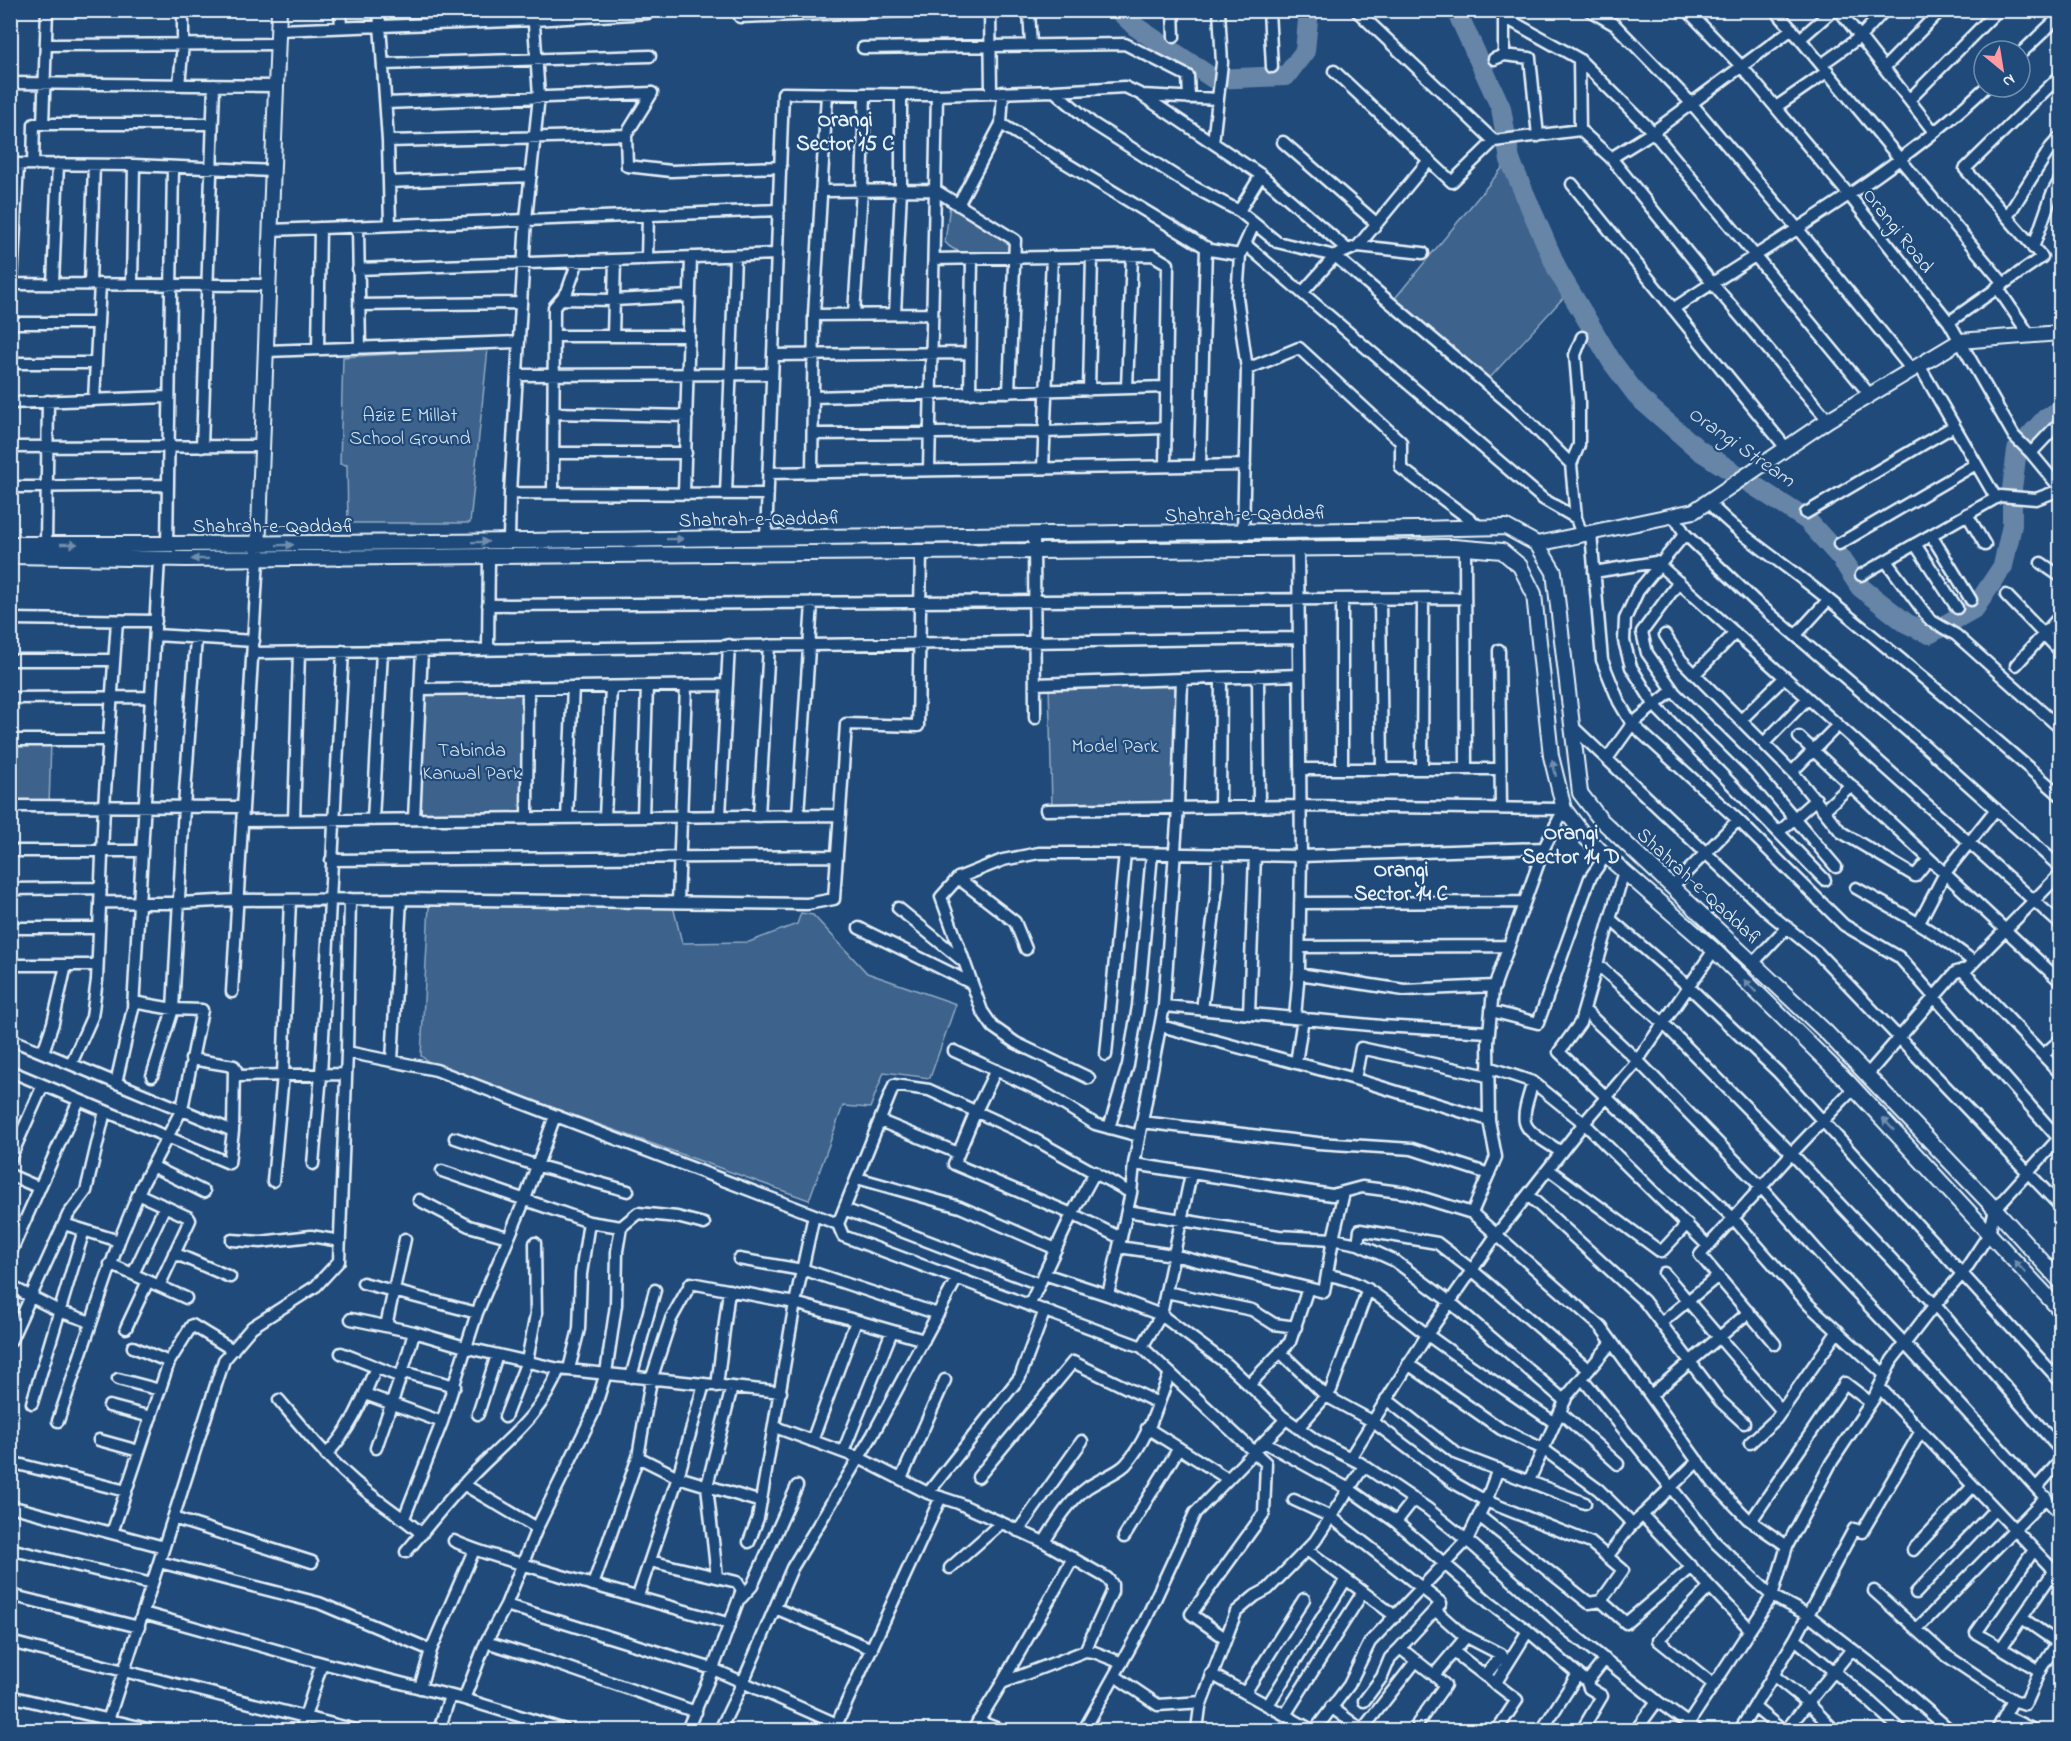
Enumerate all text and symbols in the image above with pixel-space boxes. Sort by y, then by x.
north arrow [1972,39,2032,99]
text: N [1998,67,2019,93]
district label: Orangi Sector 15 C [796,106,894,160]
street label: Orangi Road [1854,183,1940,281]
water label: Orangi Stream [1681,400,1801,497]
park label: Aziz E Millat School Ground [349,402,471,454]
street label: Shahrah-e-Qaddafi [1164,500,1328,531]
street label: Shahrah-e-Qaddafi [678,505,842,536]
street label: Shahrah-e-Qaddafi [193,513,355,542]
one-way arrow [665,534,684,544]
one-way arrow [470,537,489,547]
one-way arrow [59,539,78,549]
one-way arrow [275,540,294,549]
one-way arrow [190,554,209,564]
park label: Model Park [1071,733,1159,762]
park label: Tabinda Kanwal Park [423,737,522,789]
one-way arrow [1549,758,1558,777]
district label: Orangi Sector 14 D [1522,819,1620,873]
street label: Shahrah-e-Qaddafi [1629,822,1768,954]
district label: Orangi Sector 14 C [1354,856,1448,910]
one-way arrow [1744,979,1758,993]
one-way arrow [1881,1118,1895,1132]
one-way arrow [2014,1260,2028,1274]

